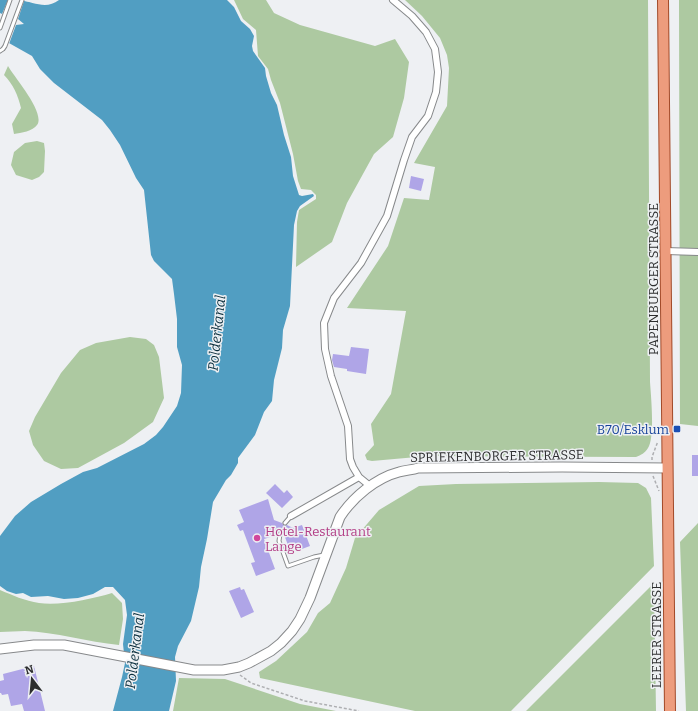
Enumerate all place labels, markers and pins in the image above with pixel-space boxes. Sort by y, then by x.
place label: B70/Esklum [597,422,670,437]
marker: B70/Esklum [672,424,682,434]
place label: Hotel-Restaurant Lange [265,524,371,554]
marker: Hotel-Restaurant Lange [252,533,262,543]

